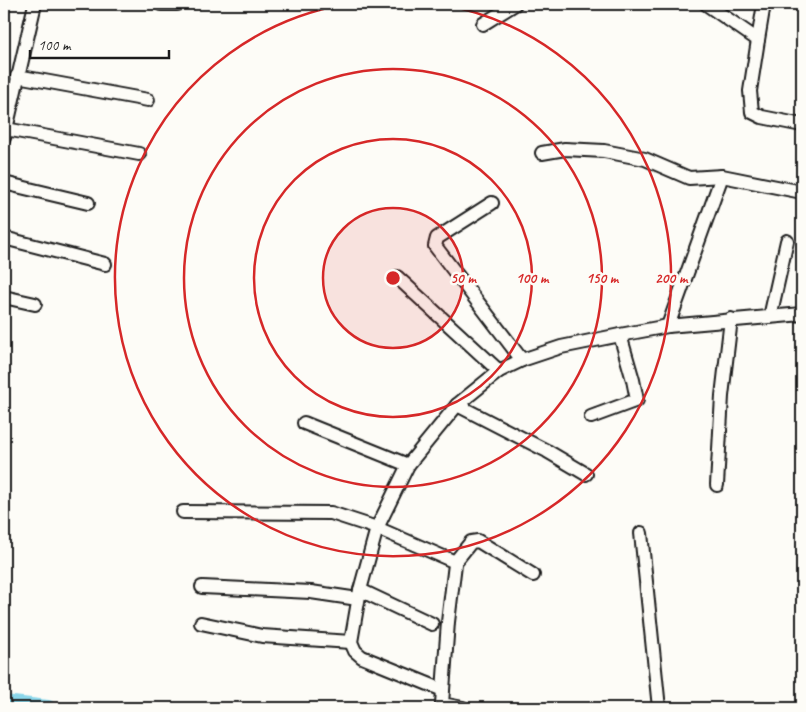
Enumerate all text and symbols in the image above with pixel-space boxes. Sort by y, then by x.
scale bar [30,28,169,60]
text: 100 m [38,36,72,55]
centre of rings [384,269,402,287]
text: 50 m [450,269,477,288]
text: 100 m [516,269,550,288]
text: 150 m [586,269,620,288]
text: 200 m [655,269,689,288]

